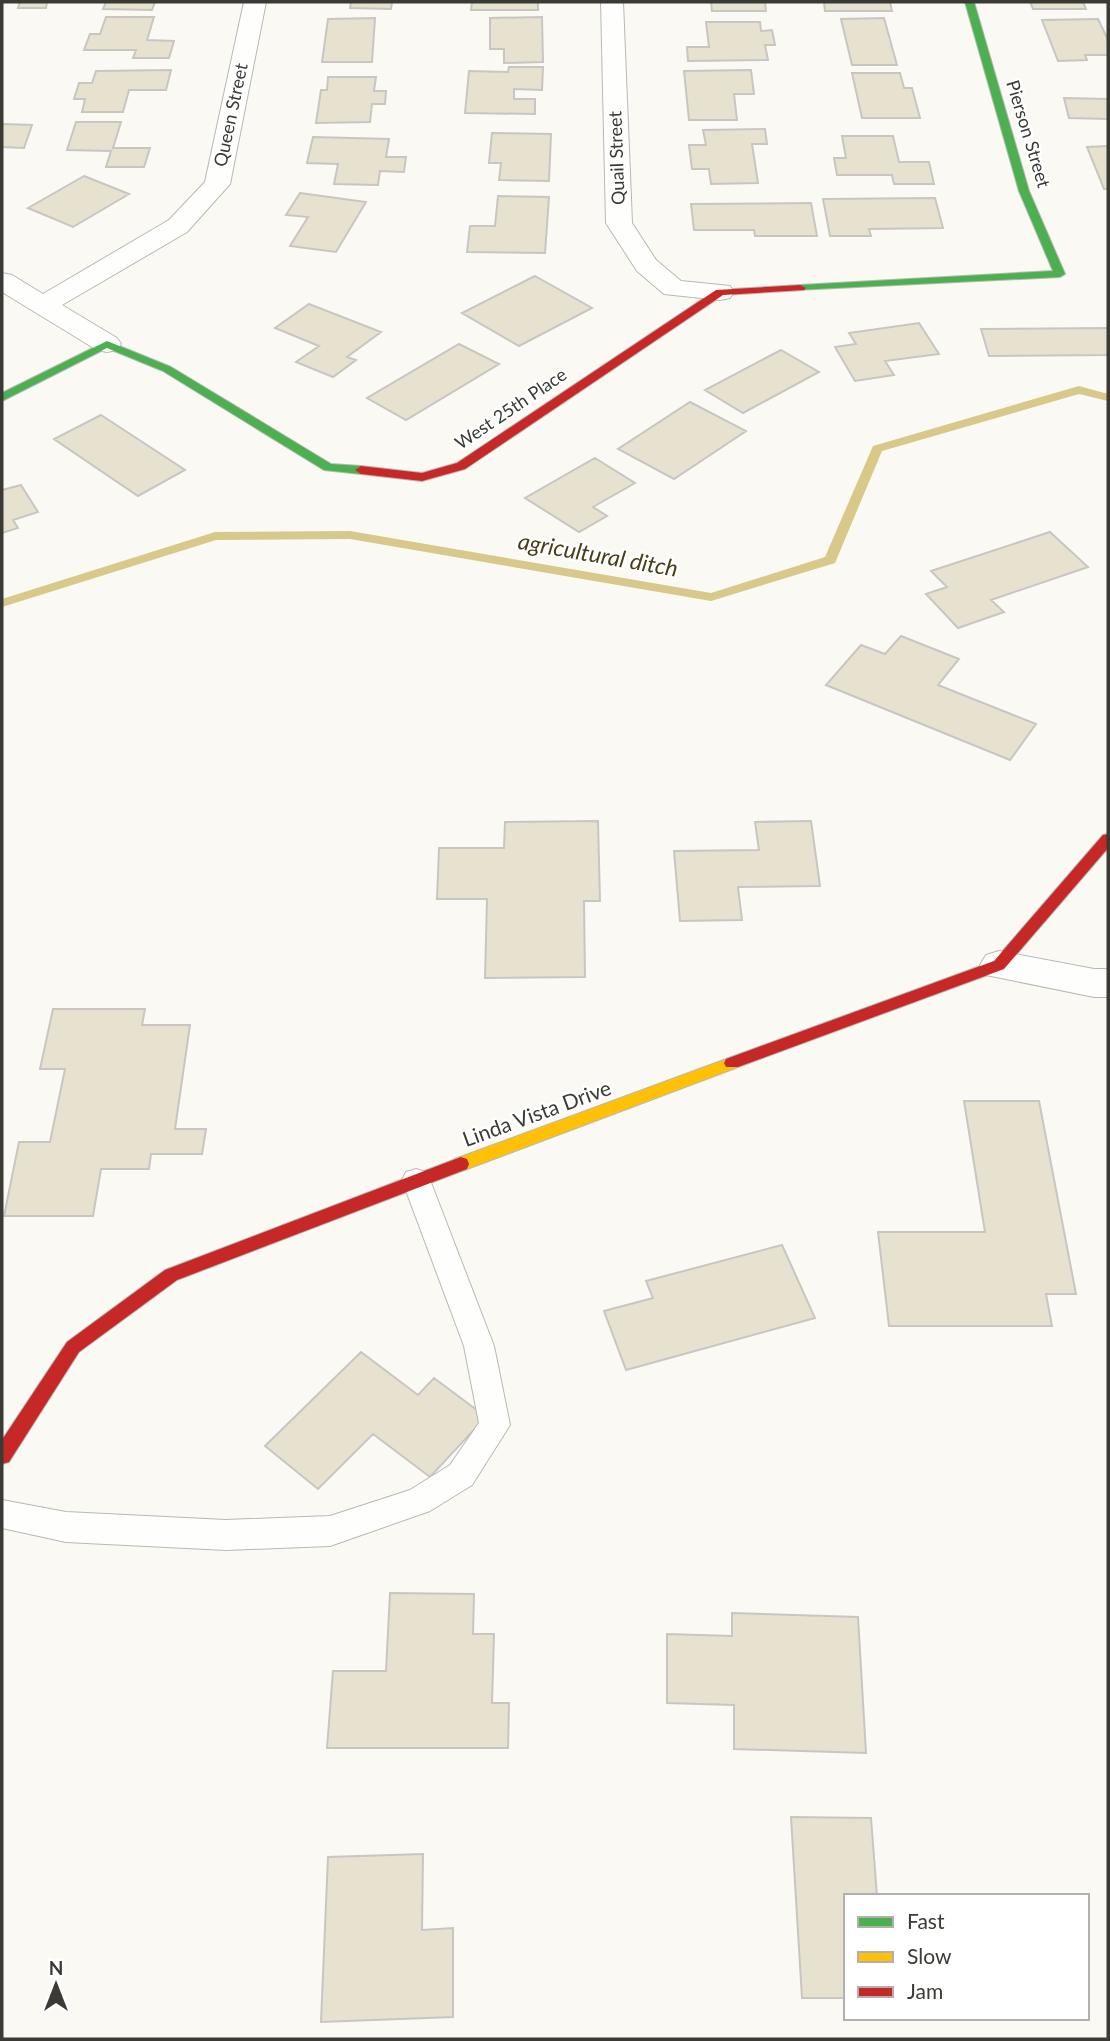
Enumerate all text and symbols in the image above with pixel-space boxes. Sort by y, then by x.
street label: Queen Street [208,60,252,169]
street label: Pierson Street [1002,77,1056,191]
street label: Quail Street [603,110,629,205]
street label: West 25th Place [450,363,570,454]
water label: agricultural ditch [516,526,680,582]
street label: Linda Vista Drive [459,1074,614,1151]
legend [844,1894,1089,2020]
text: Fast [907,1908,945,1933]
text: Slow [907,1943,952,1968]
north arrow [21,1950,91,2020]
text: N [49,1956,63,1979]
text: Jam [907,1978,943,2003]

